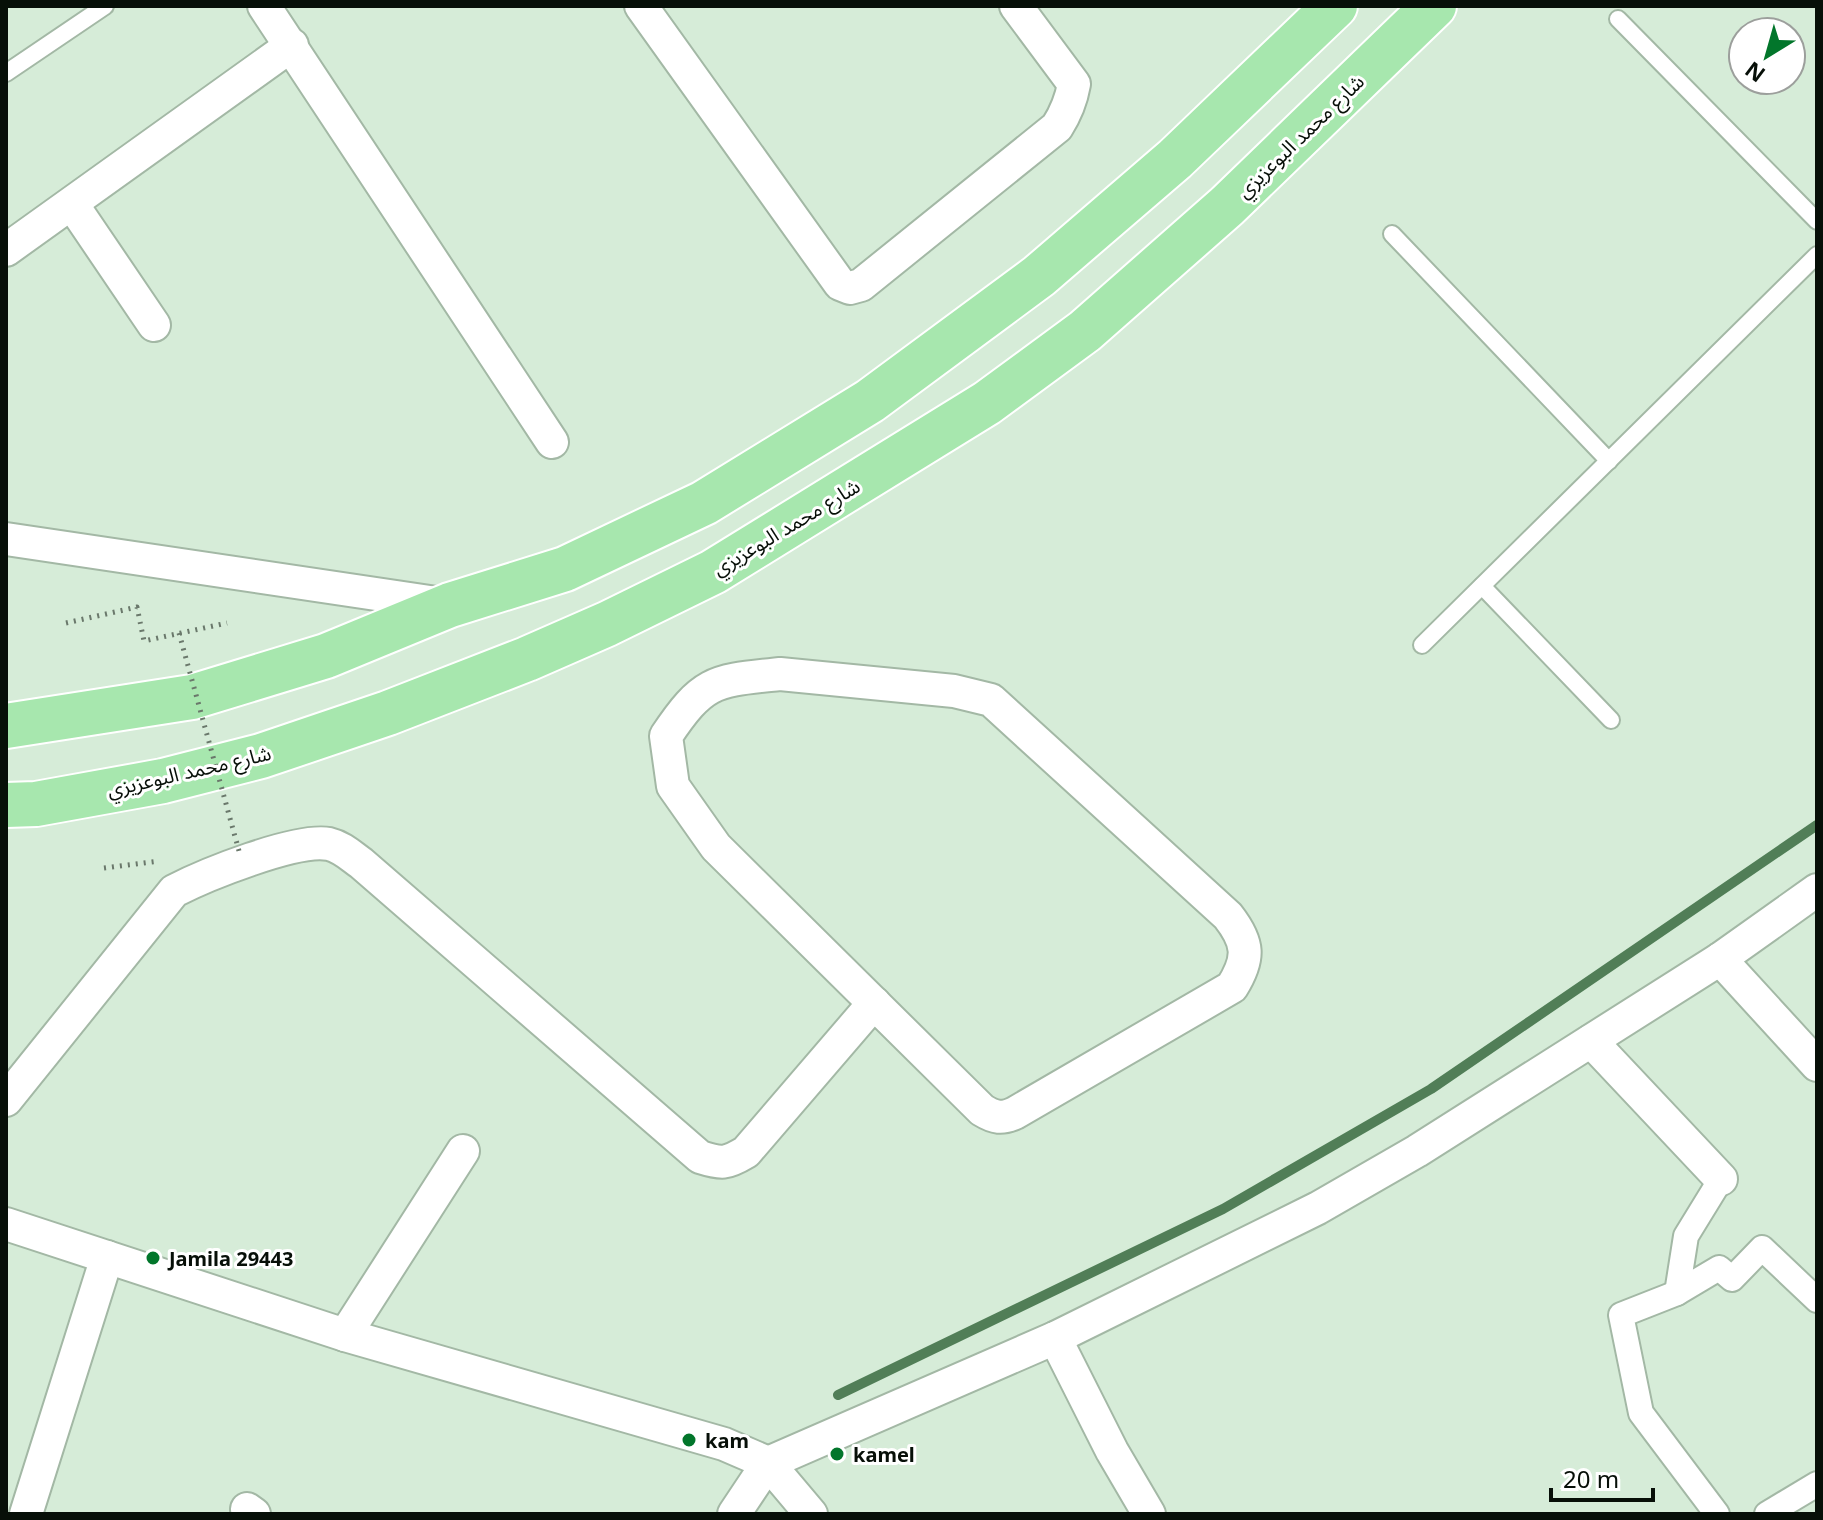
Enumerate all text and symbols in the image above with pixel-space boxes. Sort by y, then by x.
north arrow [1727,16,1807,96]
text: N [1738,55,1771,90]
street label: شارع محمد البوعزيزي [1230,68,1371,206]
street label: شارع محمد البوعزيزي [707,472,866,584]
street label: شارع محمد البوعزيزي [104,739,274,806]
place label: Jamila 29443 [167,1245,293,1272]
marker: Jamila 29443 [144,1249,162,1267]
place label: kam [705,1427,749,1454]
marker: kam [680,1431,698,1449]
place label: kamel [853,1441,915,1468]
marker: kamel [828,1445,846,1463]
scale bar [1551,1452,1653,1502]
text: 20 m [1563,1462,1619,1495]

